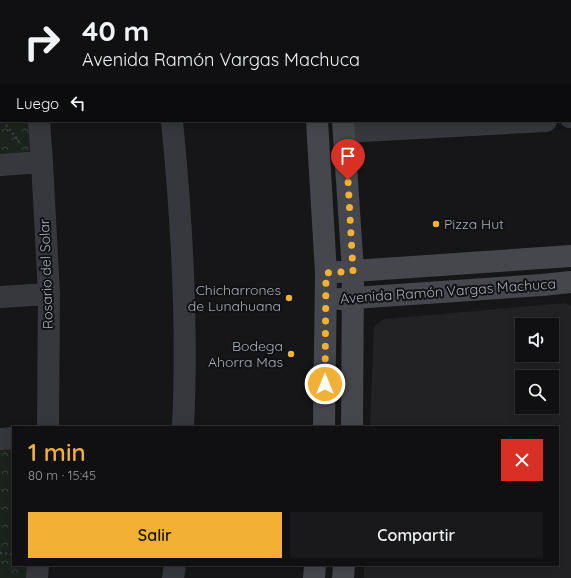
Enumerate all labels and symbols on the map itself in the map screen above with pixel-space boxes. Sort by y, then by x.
pin [331,139,365,180]
place label: Pizza Hut [444,215,504,233]
street label: Rosario del Solar [35,218,57,330]
marker: Pizza Hut [431,219,441,229]
street label: Avenida Ramón Vargas Machuca [340,274,556,308]
place label: Chicharrones de Lunahuana [188,281,281,315]
marker: Chicharrones de Lunahuana [284,293,294,303]
place label: Bodega Ahorra Mas [208,337,283,371]
marker: Bodega Ahorra Mas [286,349,296,359]
position arrow [304,363,346,405]

